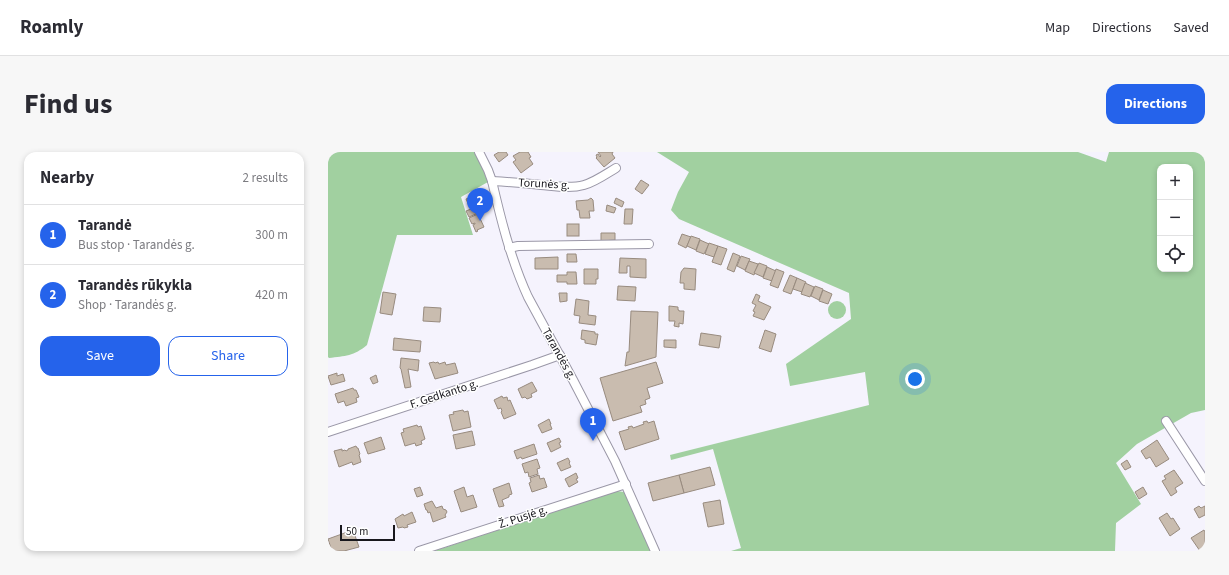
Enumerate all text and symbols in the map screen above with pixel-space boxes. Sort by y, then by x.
text: Roamly [20,14,83,41]
text: Map [1045,18,1070,38]
text: Directions [1092,18,1151,38]
text: Saved [1173,18,1209,38]
text: Find us [24,84,112,124]
button: Directions [1106,84,1205,124]
map controls [1157,164,1193,272]
button: + [1157,164,1193,200]
text: Nearby [40,166,94,190]
text: 2 results [243,169,288,187]
street label: Torunės g. [518,174,570,194]
pin: 2 [467,188,493,221]
button: − [1157,200,1193,236]
text: Tarandė [78,215,132,236]
text: 1 [50,226,56,244]
text: 300 m [255,226,288,244]
text: Bus stop · Tarandės g. [78,236,195,254]
button: locate [1157,236,1193,272]
text: Tarandės rūkykla [78,275,192,296]
text: 2 [50,286,56,304]
text: 420 m [255,286,288,304]
text: Shop · Tarandės g. [78,296,177,314]
street label: Tarandės g. [538,325,580,383]
button: Save [40,336,160,376]
button: Share [168,336,288,376]
your location [905,369,925,389]
street label: F. Gedkanto g. [408,375,480,413]
pin: 1 [580,408,606,441]
street label: Ž. Pusjė g. [496,501,550,533]
scale bar [340,523,395,542]
text: 50 m [346,524,368,539]

